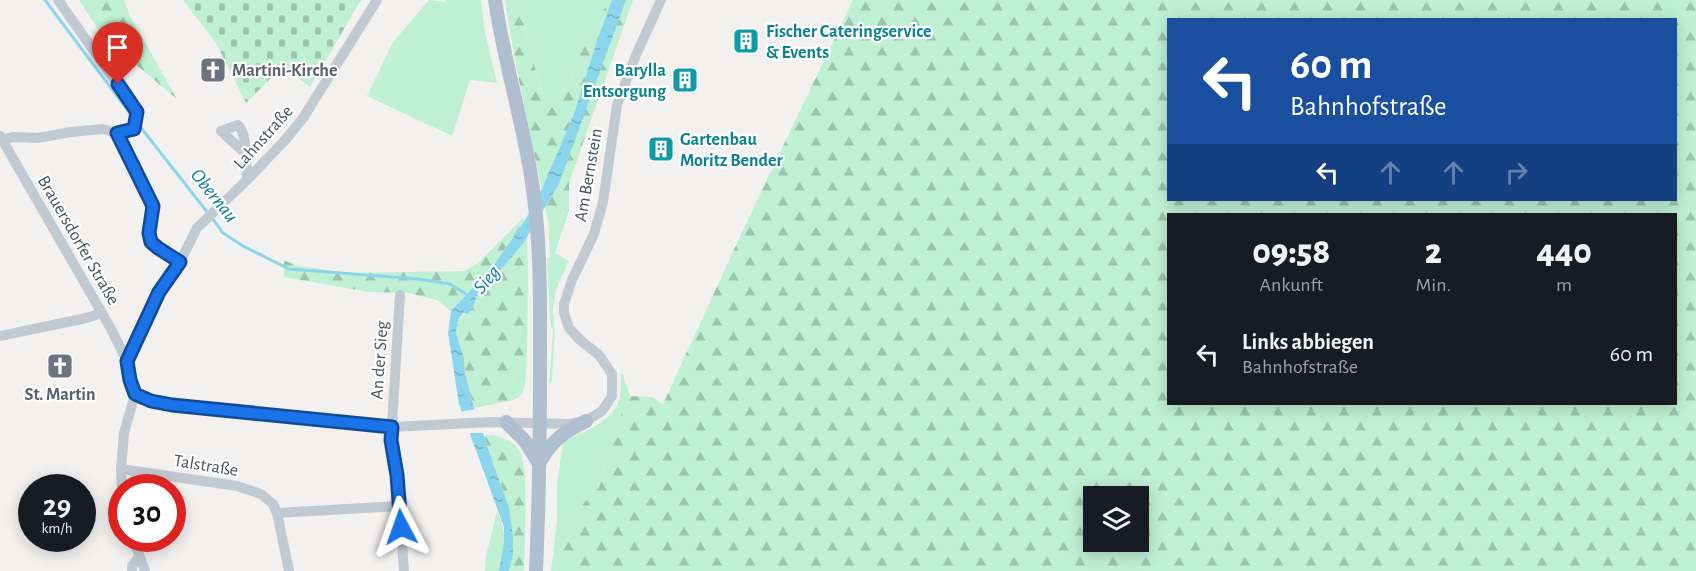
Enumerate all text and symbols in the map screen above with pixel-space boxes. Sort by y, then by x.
pin [92,22,143,84]
place label: Fischer Cateringservice & Events [766,23,932,62]
building icon: Fischer Cateringservice & Events [731,26,761,56]
icon: arrive [101,31,134,64]
icon: left [1191,42,1269,120]
text: 60 m [1290,44,1372,86]
church icon: Martini-Kirche [198,55,228,85]
place label: Martini-Kirche [232,62,337,80]
place label: Barylla Entsorgung [583,62,667,101]
building icon: Barylla Entsorgung [670,65,700,95]
text: Bahnhofstraße [1290,93,1447,120]
street label: Lahnstraße [231,102,297,173]
street label: Am Bernstein [572,127,606,223]
place label: Gartenbau Moritz Bender [680,131,783,170]
building icon: Gartenbau Moritz Bender [646,134,676,164]
icon: left [1311,156,1344,189]
icon: ahead [1374,156,1407,189]
icon: ahead [1437,156,1470,189]
icon: right [1500,156,1533,189]
water label: Obernau [187,165,242,226]
street label: Brauersdorfer Straße [34,173,122,308]
text: 09:58 [1252,234,1330,270]
text: 2 [1425,234,1442,270]
text: 440 [1536,234,1592,270]
water label: Sieg [470,262,504,297]
text: Ankunft [1260,275,1323,295]
text: Min. [1416,275,1451,295]
text: m [1556,275,1572,295]
street label: An der Sieg [368,320,392,400]
text: Links abbiegen [1242,331,1374,353]
icon: left [1191,338,1224,371]
text: 60 m [1610,343,1653,365]
church icon: St. Martin [45,351,75,381]
text: Bahnhofstraße [1242,357,1358,377]
place label: St. Martin [25,386,95,404]
street label: Talstraße [172,452,239,480]
speed limit sign: 30 [108,474,186,552]
map controls [1083,486,1149,552]
button: layers [1083,486,1149,552]
text: 29 [43,491,71,521]
position arrow [369,495,433,559]
text: km/h [42,521,72,536]

